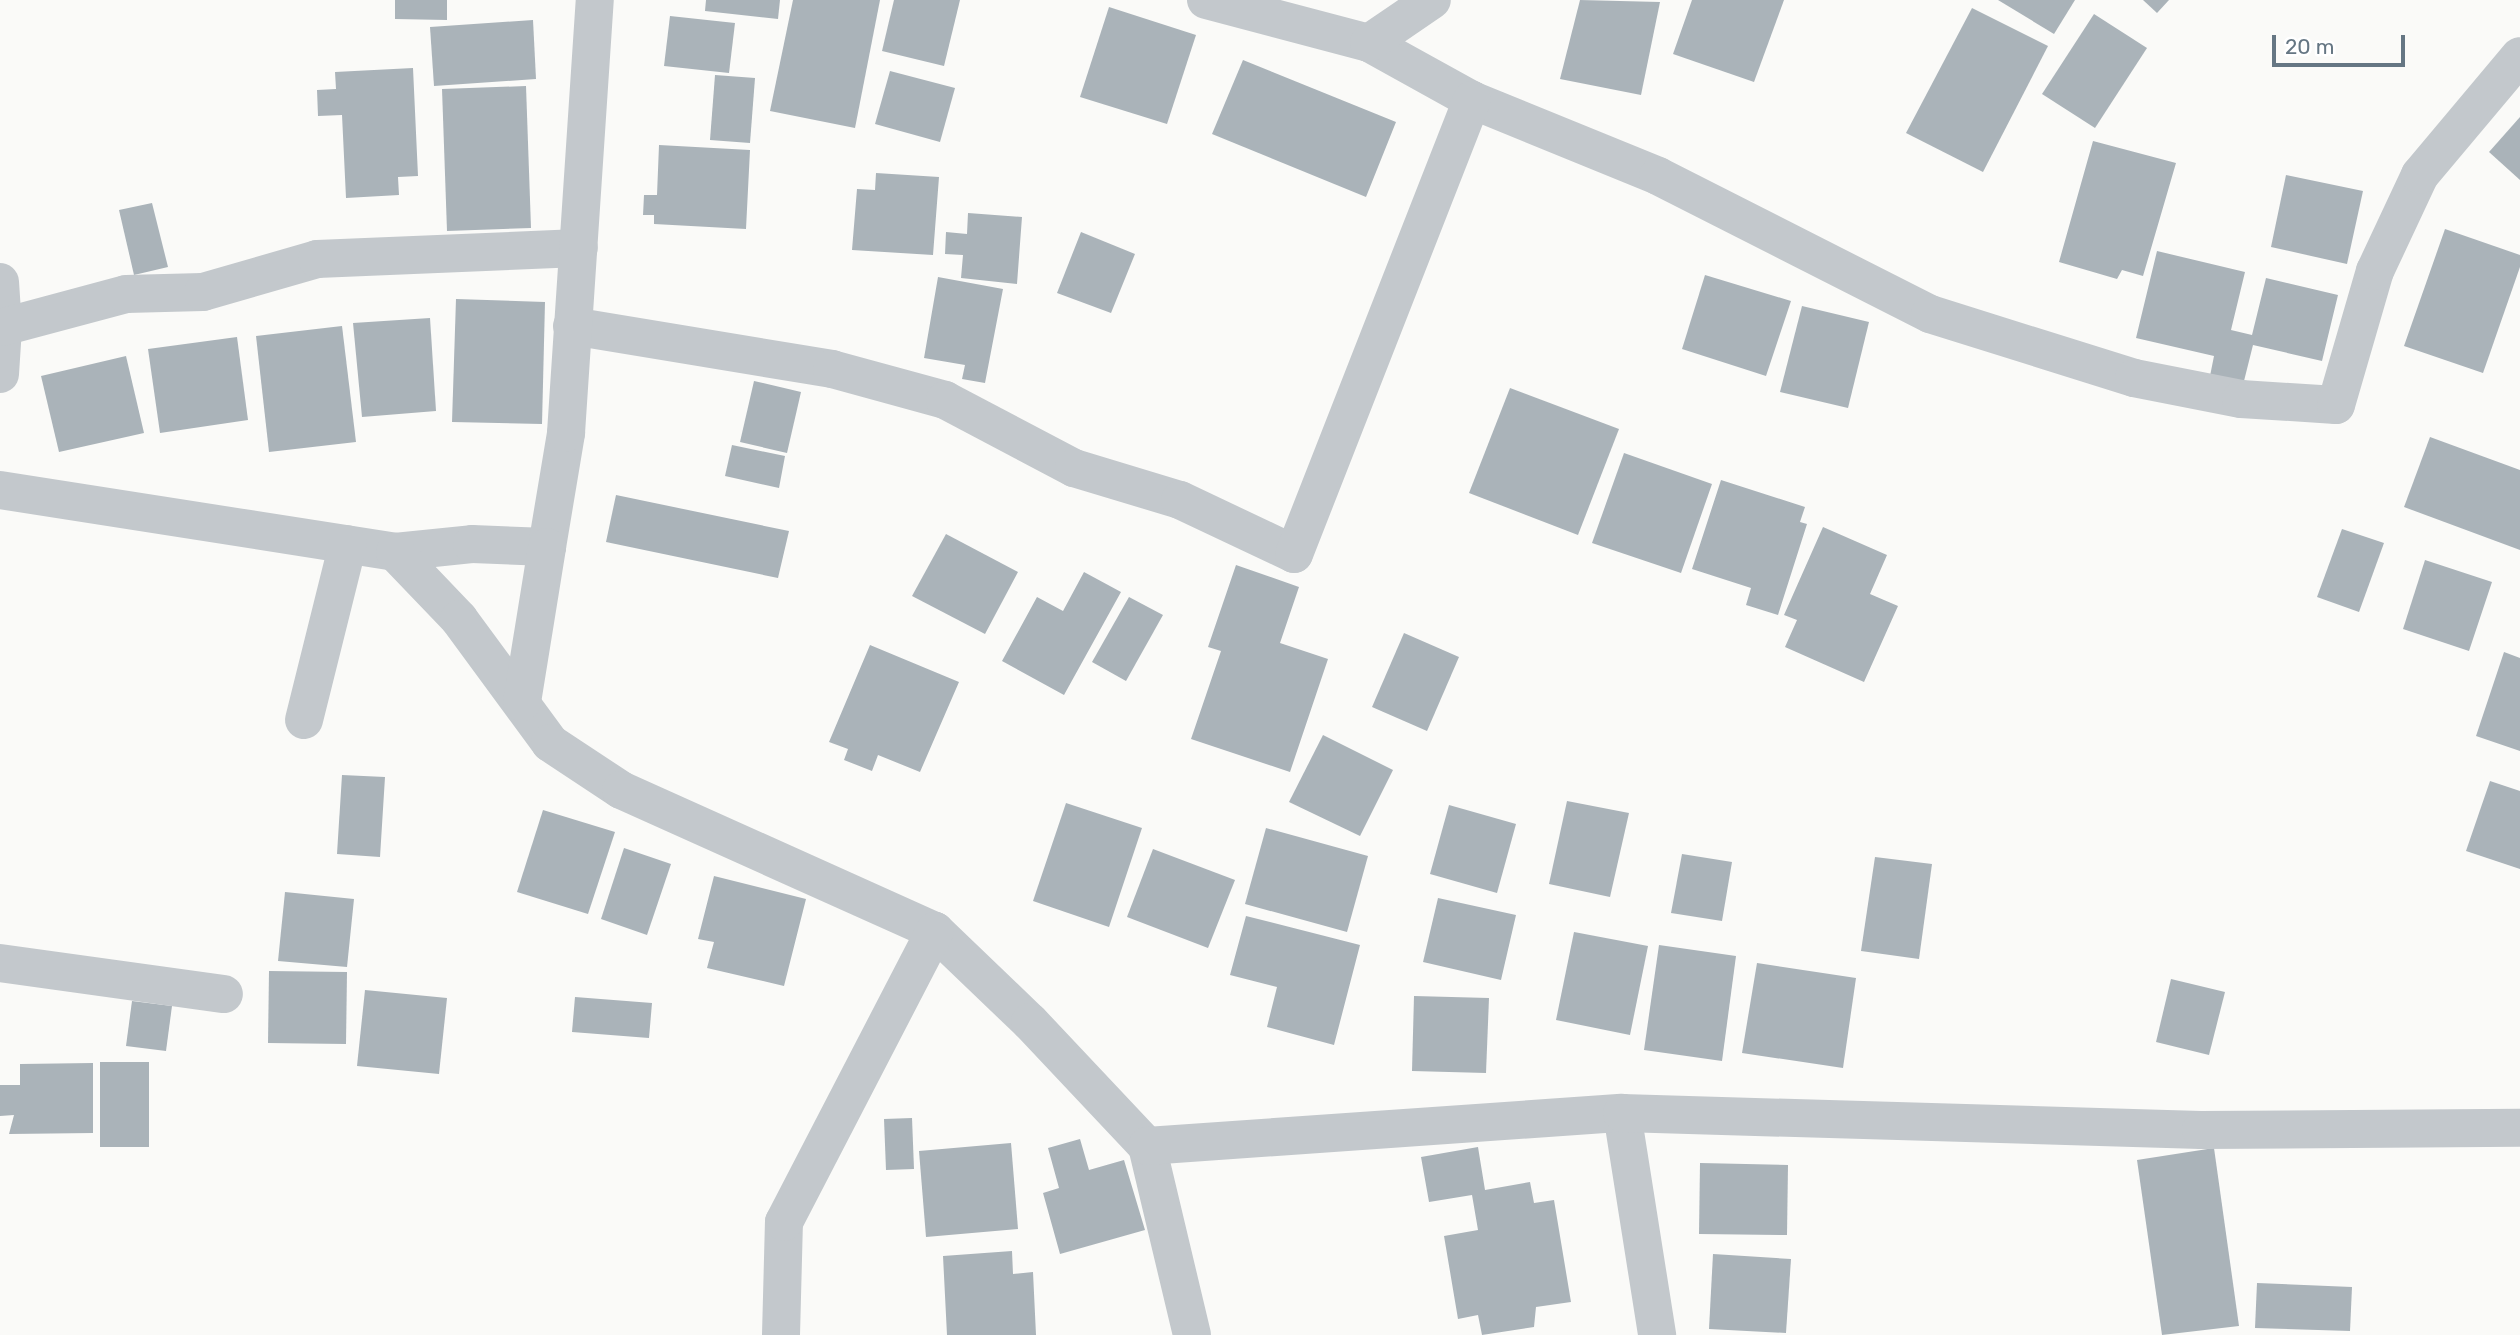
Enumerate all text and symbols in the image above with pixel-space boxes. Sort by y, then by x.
scale bar [2275,21,2408,65]
text: 20 m [2285,34,2334,59]

